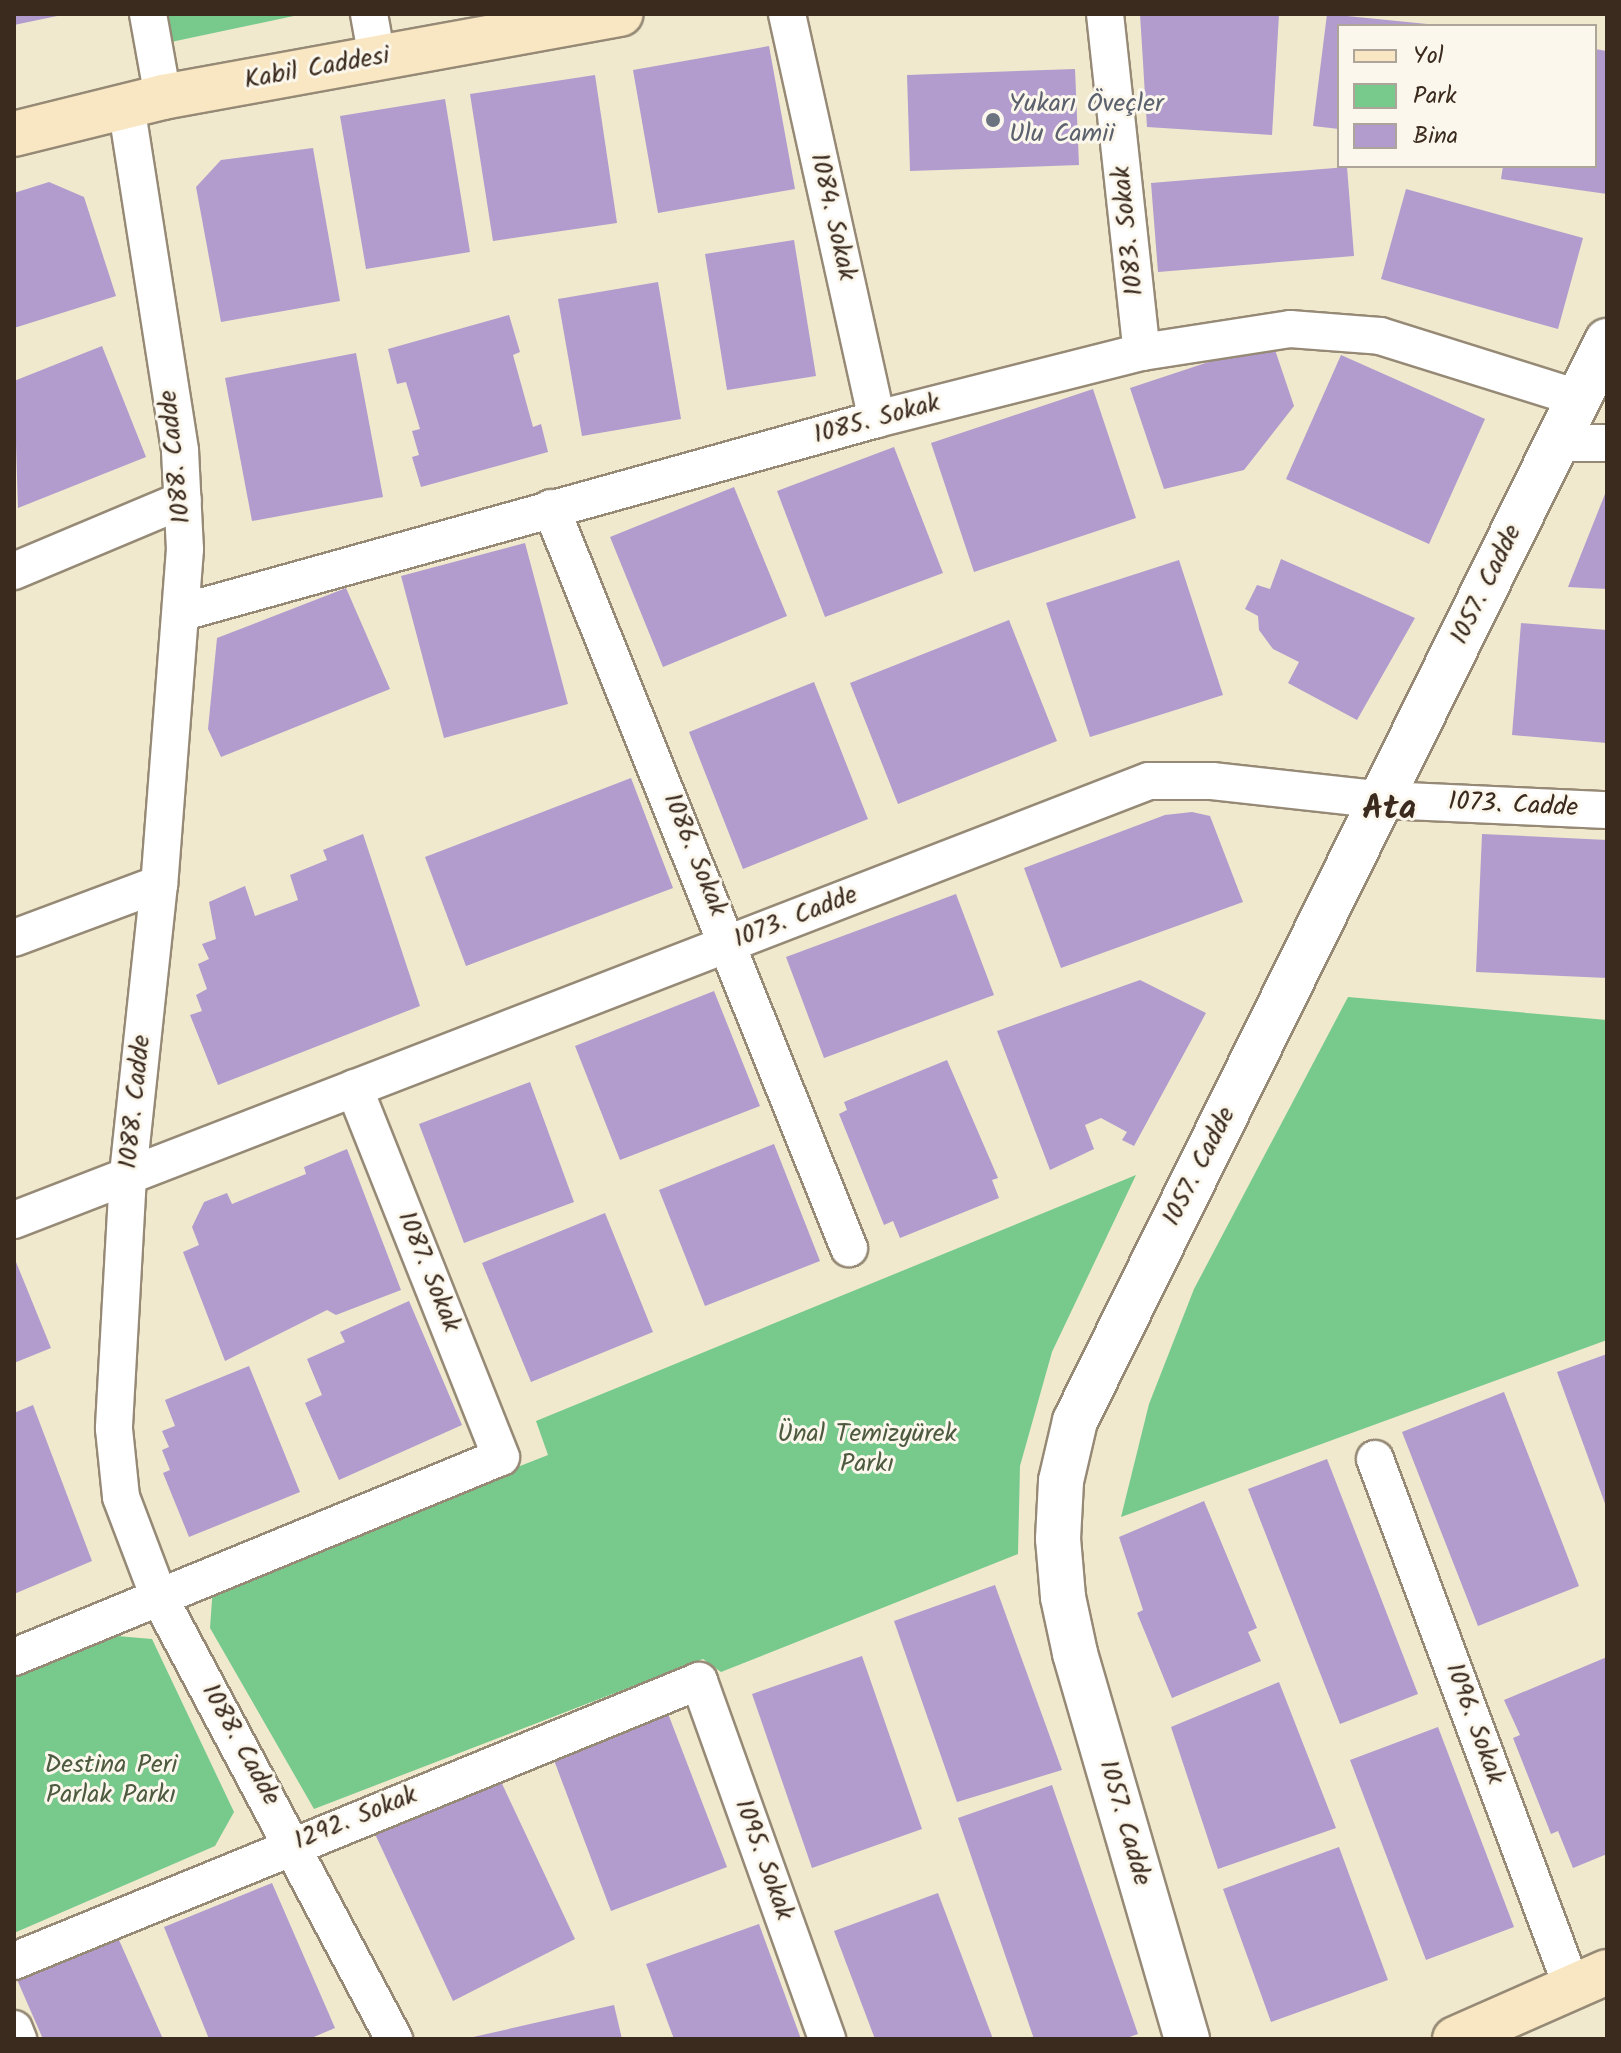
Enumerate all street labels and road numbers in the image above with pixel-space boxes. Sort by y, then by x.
street label: Kabil Caddesi [242,41,392,97]
street label: 1084. Sokak [802,150,862,284]
street label: 1083. Sokak [1107,165,1151,297]
street label: 1085. Sokak [810,388,944,452]
street label: 1088. Cadde [153,389,199,525]
street label: 1057. Cadde [1445,520,1529,650]
street label: 1073. Cadde [1447,787,1579,825]
street label: 1086. Sokak [655,789,733,921]
street label: 1073. Cadde [730,880,862,956]
street label: 1088. Cadde [113,1034,159,1170]
street label: 1057. Cadde [1157,1102,1243,1232]
street label: 1087. Sokak [390,1207,466,1337]
street label: 1096. Sokak [1438,1659,1510,1789]
street label: 1088. Cadde [194,1679,286,1811]
street label: 1057. Cadde [1091,1757,1157,1889]
street label: 1292. Sokak [290,1780,422,1858]
street label: 1095. Sokak [727,1795,799,1925]

